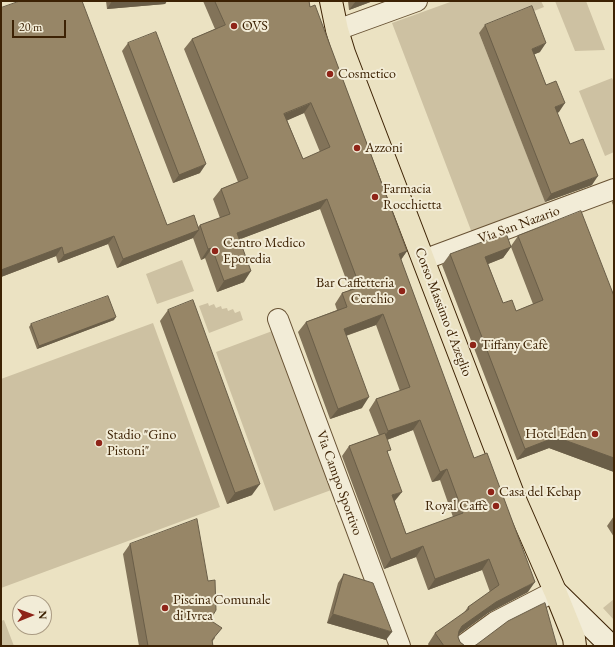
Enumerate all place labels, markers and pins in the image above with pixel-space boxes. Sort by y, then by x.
place label: OVS [242,18,268,34]
marker: OVS [229,21,239,31]
place label: Cosmetico [338,66,396,82]
marker: Cosmetico [325,69,335,79]
place label: Azzoni [365,140,403,156]
marker: Azzoni [352,143,362,153]
place label: Farmacia Rocchietta [383,181,442,214]
marker: Farmacia Rocchietta [370,192,380,202]
place label: Centro Medico Eporedia [223,235,305,268]
marker: Centro Medico Eporedia [210,246,220,256]
place label: Bar Caffetteria Cerchio [316,275,394,308]
marker: Bar Caffetteria Cerchio [397,286,407,296]
place label: Tiffany Cafè [481,337,548,353]
marker: Tiffany Cafè [468,340,478,350]
place label: Hotel Eden [525,426,587,442]
place label: Stadio "Gino Pistoni" [107,427,176,460]
marker: Hotel Eden [590,429,600,439]
marker: Stadio "Gino Pistoni" [94,438,104,448]
place label: Casa del Kebap [499,484,581,500]
marker: Casa del Kebap [486,487,496,497]
place label: Royal Caffè [425,498,488,514]
marker: Royal Caffè [491,501,501,511]
place label: Piscina Comunale di Ivrea [173,592,271,624]
marker: Piscina Comunale di Ivrea [160,603,170,613]

